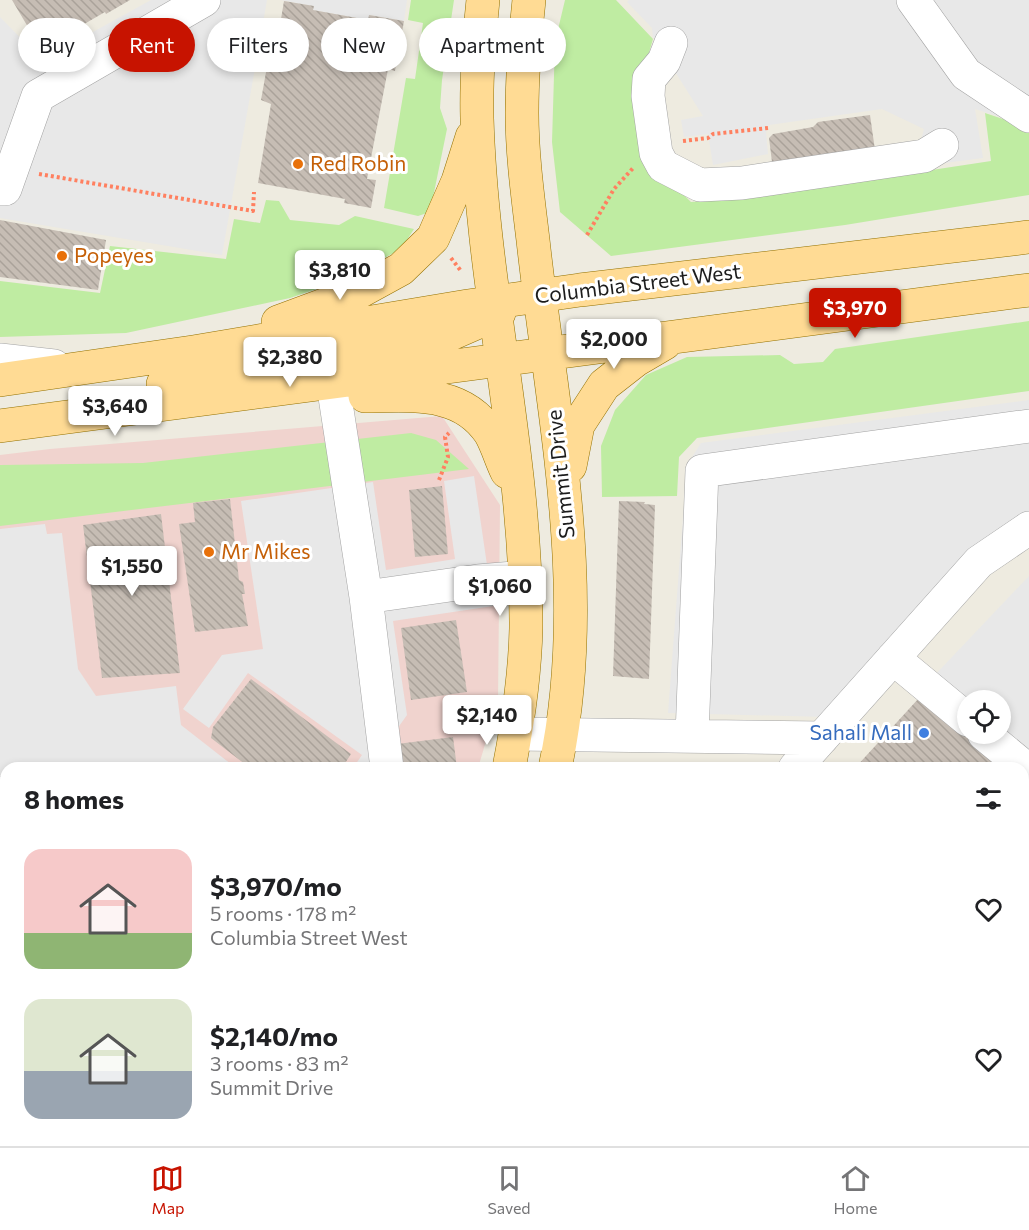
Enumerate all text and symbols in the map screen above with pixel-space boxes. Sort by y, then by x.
chip: Buy [18,18,96,72]
chip: Rent [108,18,195,72]
chip: Filters [207,18,309,72]
chip: New [321,18,407,72]
chip: Apartment [419,18,566,72]
place label: Red Robin [310,150,406,175]
marker: Red Robin [291,157,305,171]
place label: Popeyes [74,242,154,267]
marker: Popeyes [55,249,69,263]
pin: $3,810 [291,250,389,301]
text: $3,810 [309,257,371,281]
street label: Columbia Street West [533,257,742,308]
pin: $3,970 [806,288,904,339]
text: $3,970 [823,295,887,319]
pin: $2,000 [565,319,663,370]
text: $2,000 [580,326,648,350]
pin: $2,380 [241,337,339,388]
text: $2,380 [257,344,323,368]
pin: $3,640 [66,386,164,437]
text: $3,640 [82,393,148,417]
street label: Summit Drive [540,408,579,540]
place label: Mr Mikes [221,538,311,563]
marker: Mr Mikes [202,545,216,559]
pin: $1,550 [83,546,181,597]
text: $1,550 [101,553,163,577]
pin: $1,060 [451,566,549,617]
text: $1,060 [468,573,532,597]
map controls [957,690,1011,744]
button: locate [957,690,1011,744]
pin: $2,140 [438,695,536,746]
text: $2,140 [456,702,518,726]
place label: Sahali Mall [809,719,912,744]
marker: Sahali Mall [917,726,931,740]
icon: filters [972,782,1005,815]
text: 8 homes [24,783,124,814]
text: $3,970/mo [210,870,342,901]
icon: home [72,873,144,945]
icon: heart [972,893,1005,926]
text: 5 rooms · 178 m² [210,901,356,925]
text: Columbia Street West [210,925,408,949]
text: $2,140/mo [210,1020,338,1051]
icon: home [72,1023,144,1095]
icon: heart [972,1043,1005,1076]
text: 3 rooms · 83 m² [210,1051,349,1075]
text: Summit Drive [210,1075,333,1099]
tab: Map [151,1162,184,1217]
tab: Saved [487,1162,531,1217]
tab: Home [834,1162,878,1217]

